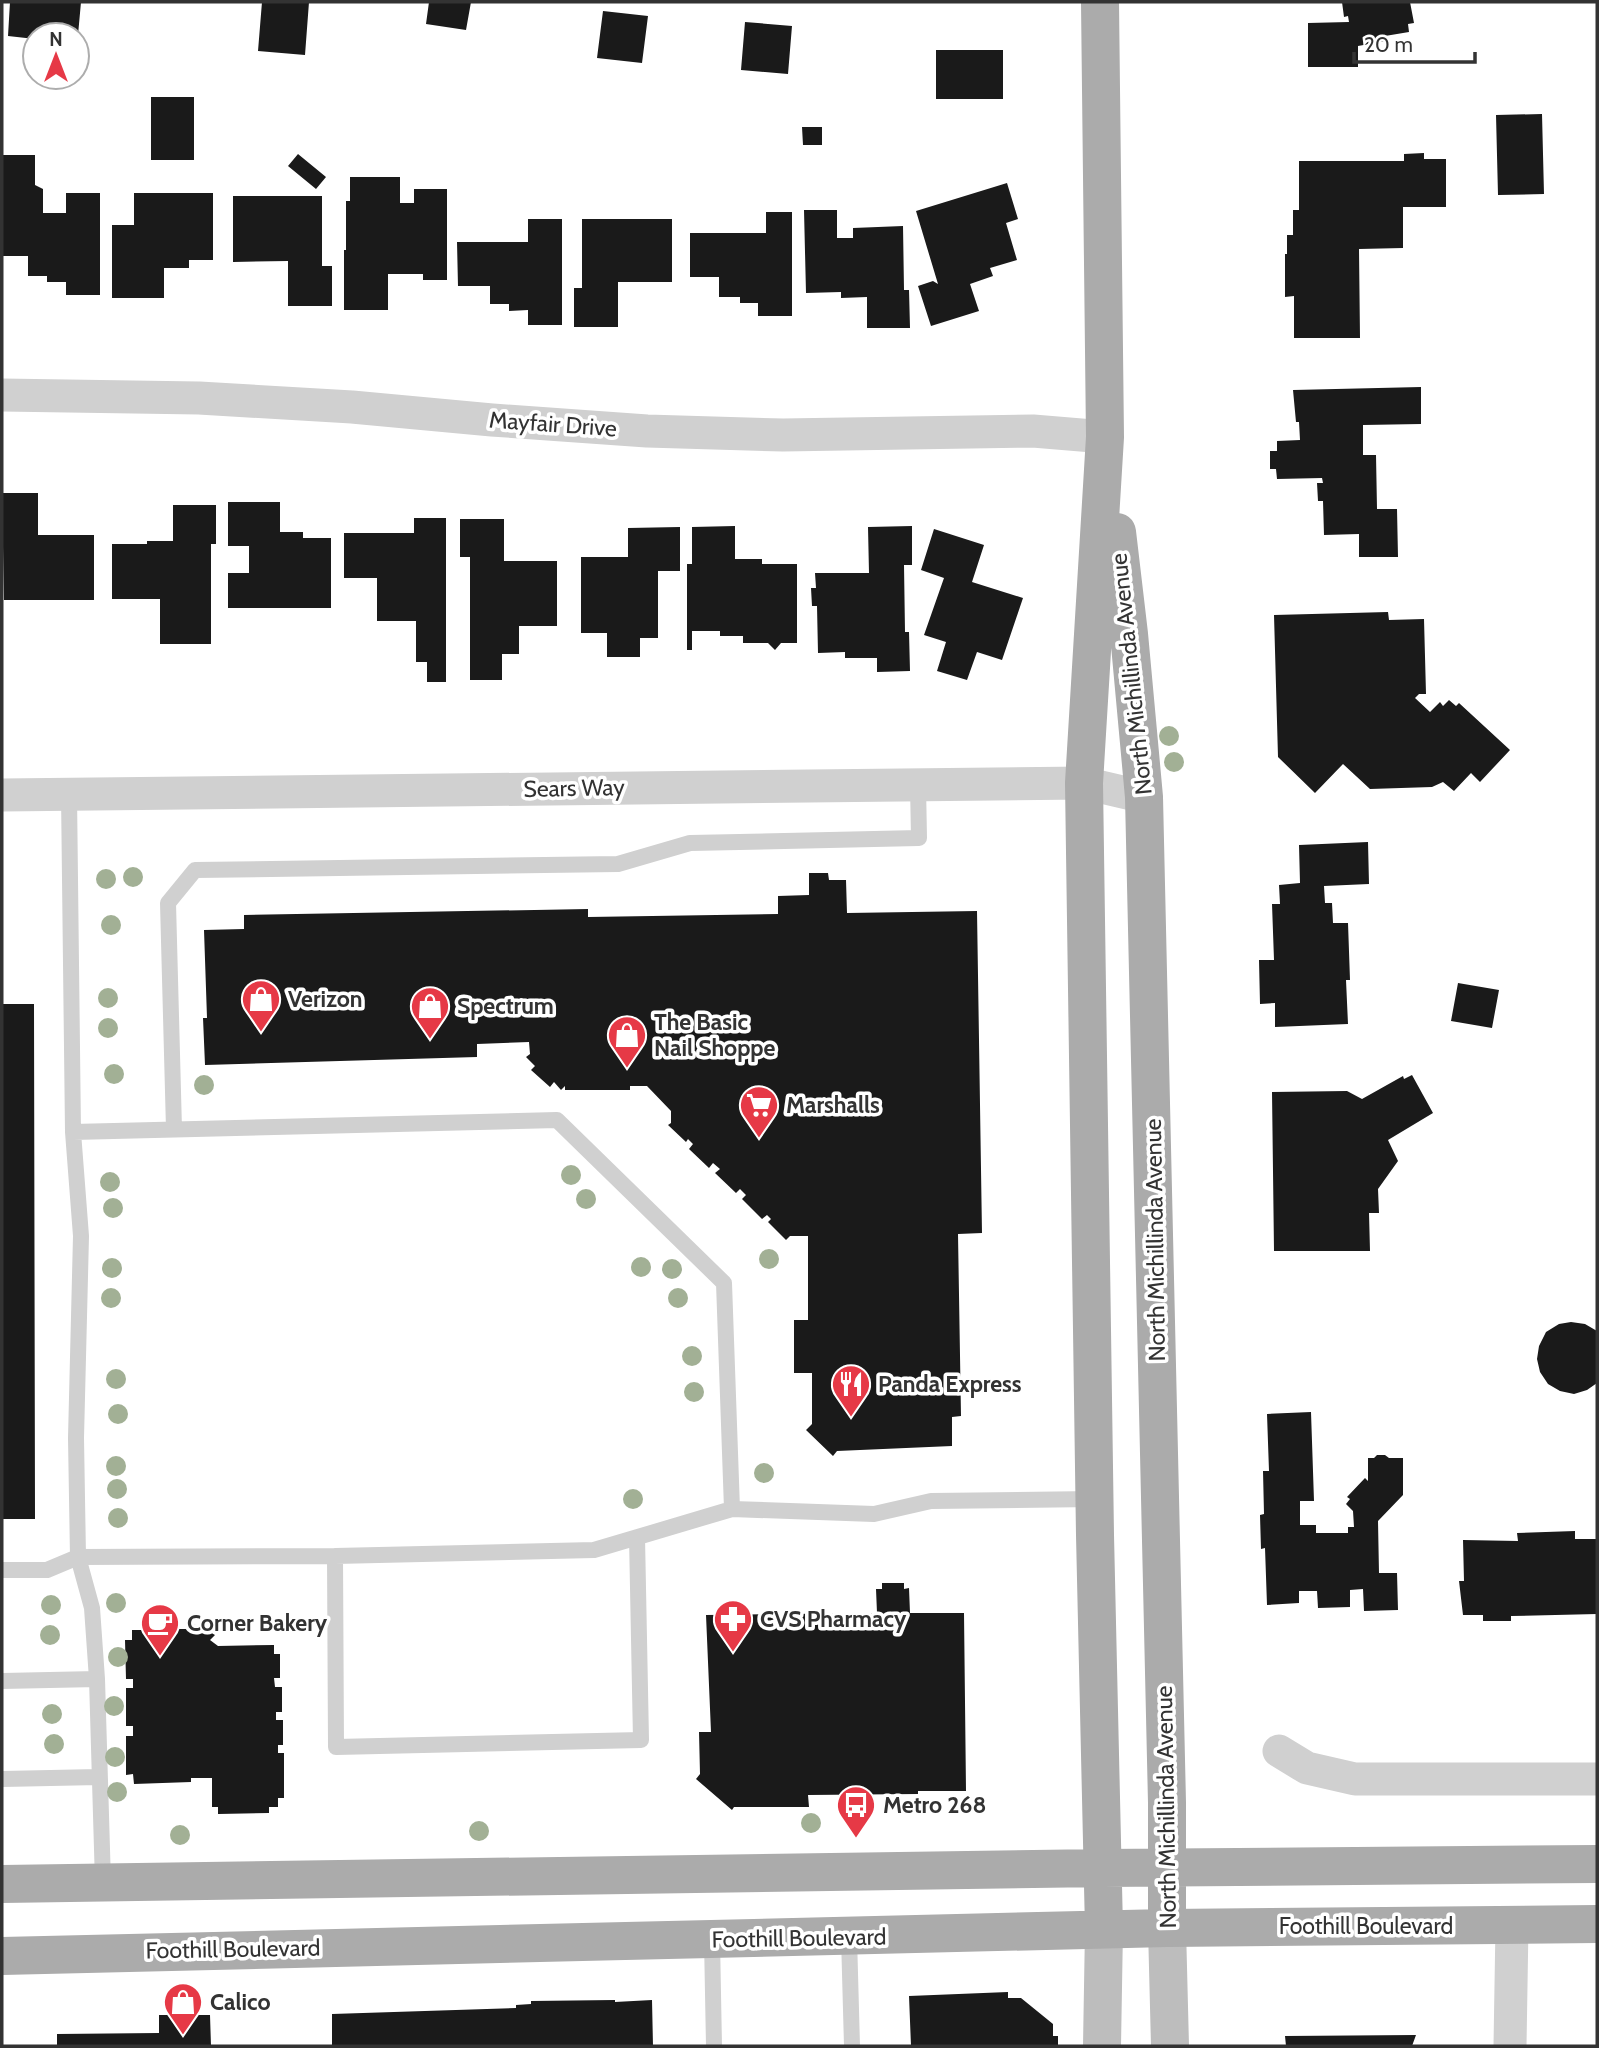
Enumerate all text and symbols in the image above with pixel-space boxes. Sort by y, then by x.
north arrow [21,21,91,91]
scale bar [1354,21,1475,65]
text: N [49,28,63,51]
text: 20 m [1364,32,1413,57]
street label: Mayfair Drive [488,406,618,442]
street label: North Michillinda Avenue [1104,552,1158,796]
street label: Sears Way [523,773,625,803]
shop icon: Verizon [240,978,282,1033]
place label: Verizon [288,985,363,1013]
shop icon: Spectrum [409,985,451,1040]
place label: Spectrum [457,992,554,1020]
place label: The Basic Nail Shoppe [654,1008,776,1062]
shop icon: The Basic Nail Shoppe [606,1014,648,1069]
supermarket icon: Marshalls [738,1084,780,1139]
place label: Marshalls [786,1091,880,1119]
street label: North Michillinda Avenue [1139,1118,1171,1362]
restaurant icon: Panda Express [830,1363,872,1418]
place label: Panda Express [878,1370,1022,1398]
pharmacy icon: CVS Pharmacy [712,1598,754,1653]
cafe icon: Corner Bakery [139,1602,181,1657]
place label: CVS Pharmacy [760,1605,907,1633]
place label: Corner Bakery [187,1609,328,1637]
street label: North Michillinda Avenue [1150,1685,1182,1929]
bus stop icon: Metro 268 [835,1784,877,1839]
place label: Metro 268 [883,1791,986,1819]
street label: Foothill Boulevard [1279,1912,1453,1940]
street label: Foothill Boulevard [711,1922,887,1954]
street label: Foothill Boulevard [145,1933,321,1965]
shop icon: Calico [162,1981,204,2036]
place label: Calico [210,1988,271,2016]

